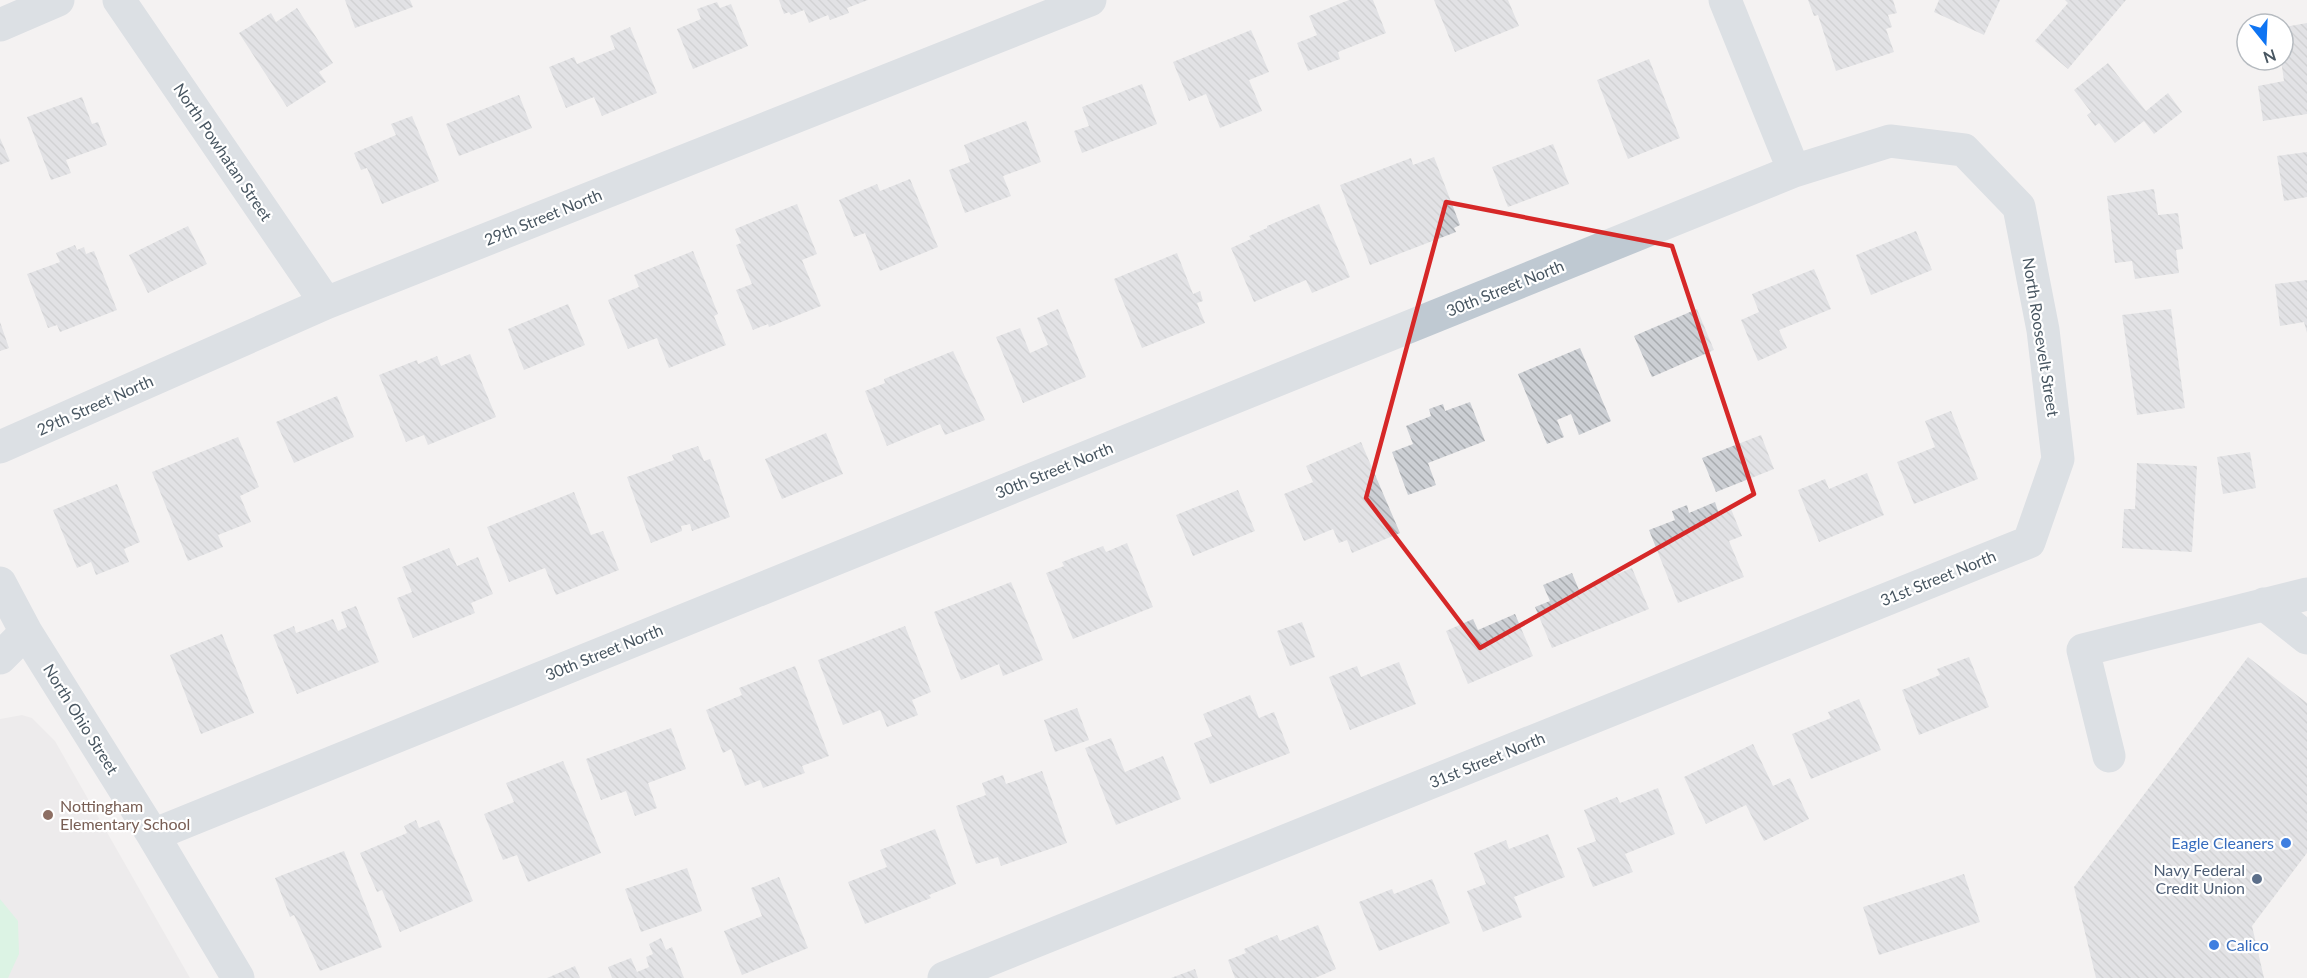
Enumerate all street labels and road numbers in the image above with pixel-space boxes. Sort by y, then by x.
street label: North Powhatan Street [170,79,277,224]
street label: 29th Street North [481,184,604,249]
street label: 30th Street North [1443,255,1566,320]
street label: North Roosevelt Street [2020,256,2063,418]
street label: 29th Street North [34,370,156,439]
street label: 30th Street North [992,437,1115,502]
street label: 31st Street North [1877,546,1998,609]
street label: 30th Street North [542,619,665,684]
street label: North Ohio Street [40,660,123,778]
street label: 31st Street North [1426,728,1547,791]

